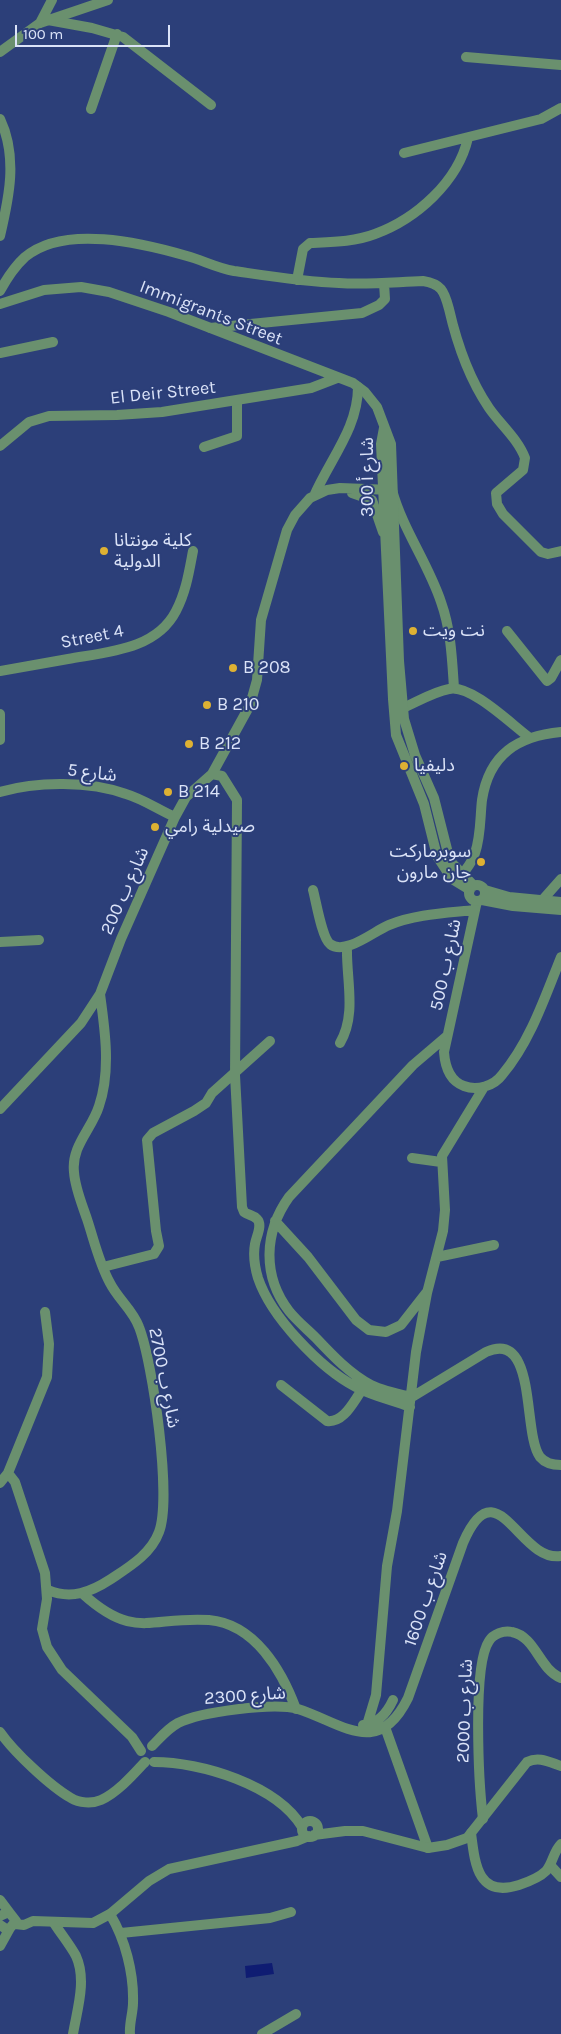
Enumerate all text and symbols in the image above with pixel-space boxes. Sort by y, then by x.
scale bar [18,15,172,47]
text: 100 m [23,25,63,43]
street label: Immigrants Street [136,276,286,350]
street label: El Deir Street [109,377,217,409]
street label: شارع أ 300 [357,437,379,517]
place label: كلية مونتانا الدولية [114,530,191,572]
marker: كلية مونتانا الدولية [98,545,110,557]
street label: Street 4 [59,620,125,654]
place label: نت ويت [423,620,485,642]
marker: نت ويت [407,625,419,637]
place label: B 208 [243,657,291,679]
marker: B 208 [227,662,239,674]
place label: B 210 [217,694,260,716]
marker: B 210 [201,699,213,711]
place label: B 212 [199,733,241,755]
marker: B 212 [183,738,195,750]
place label: دليفيا [414,755,455,777]
street label: شارع 5 [66,759,118,787]
marker: دليفيا [398,760,410,772]
place label: B 214 [178,781,220,803]
marker: B 214 [162,786,174,798]
place label: صيدلية رامي [165,816,255,838]
marker: صيدلية رامي [149,821,161,833]
place label: سوبرماركت جان مارون [389,841,471,884]
street label: شارع ب 200 [96,844,154,938]
marker: سوبرماركت جان مارون [475,856,487,868]
street label: شارع ب 500 [426,917,466,1013]
street label: شارع ب 2700 [144,1326,184,1430]
street label: شارع ب 1600 [400,1549,452,1649]
street label: شارع ب 2000 [452,1659,478,1763]
street label: شارع 2300 [203,1682,287,1710]

